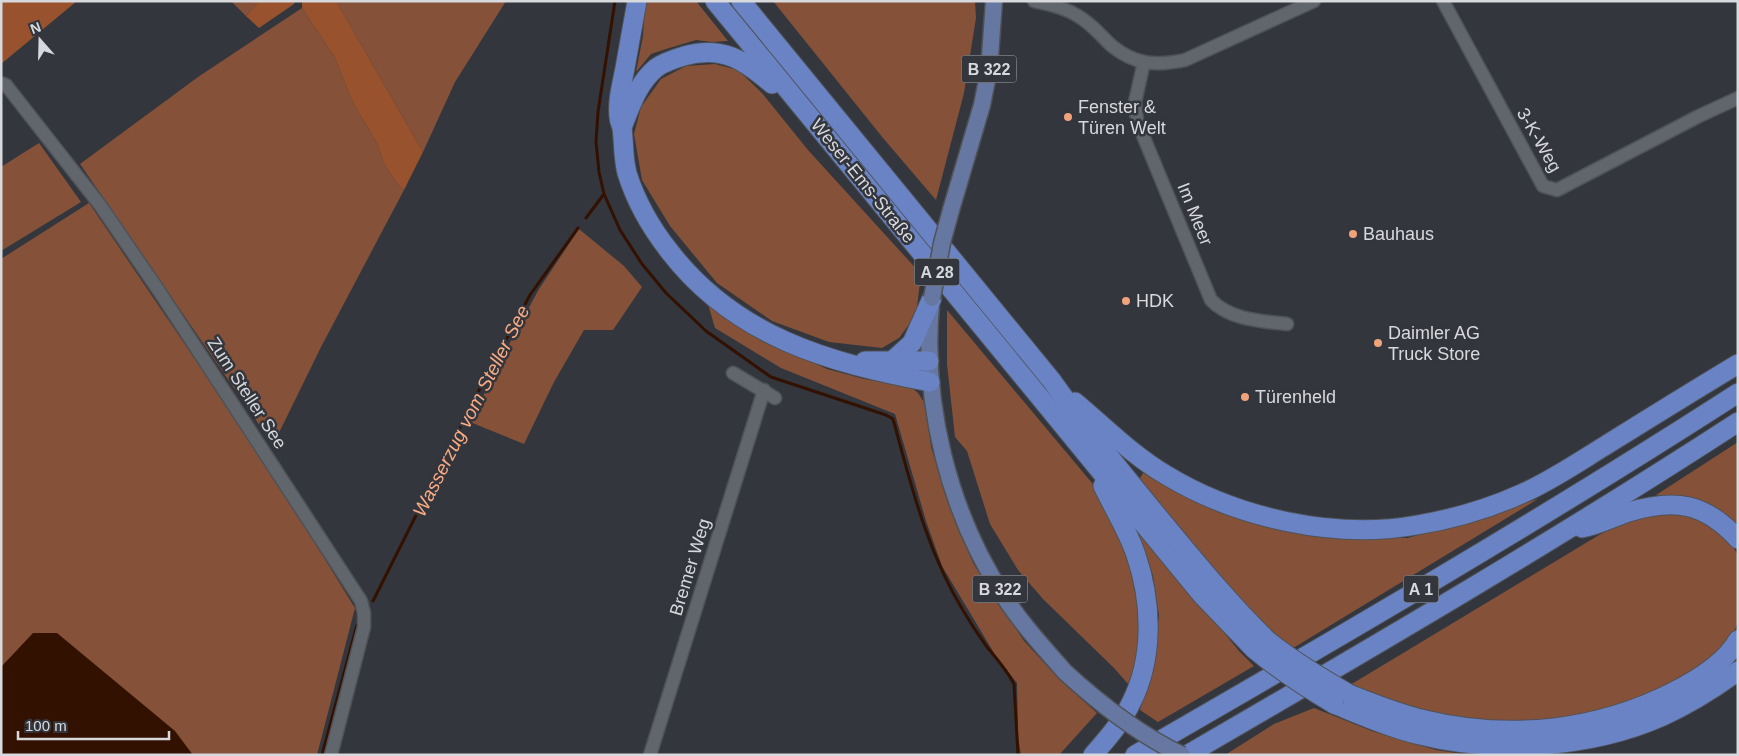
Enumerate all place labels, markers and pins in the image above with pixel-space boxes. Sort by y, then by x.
place label: Fenster & Türen Welt [1078,97,1166,138]
marker: Fenster & Türen Welt [1062,111,1074,123]
place label: Bauhaus [1363,224,1434,244]
marker: Bauhaus [1347,228,1359,240]
place label: HDK [1136,291,1174,311]
marker: HDK [1120,295,1132,307]
place label: Daimler AG Truck Store [1388,323,1480,364]
marker: Daimler AG Truck Store [1372,337,1384,349]
place label: Türenheld [1255,387,1336,407]
marker: Türenheld [1239,391,1251,403]

